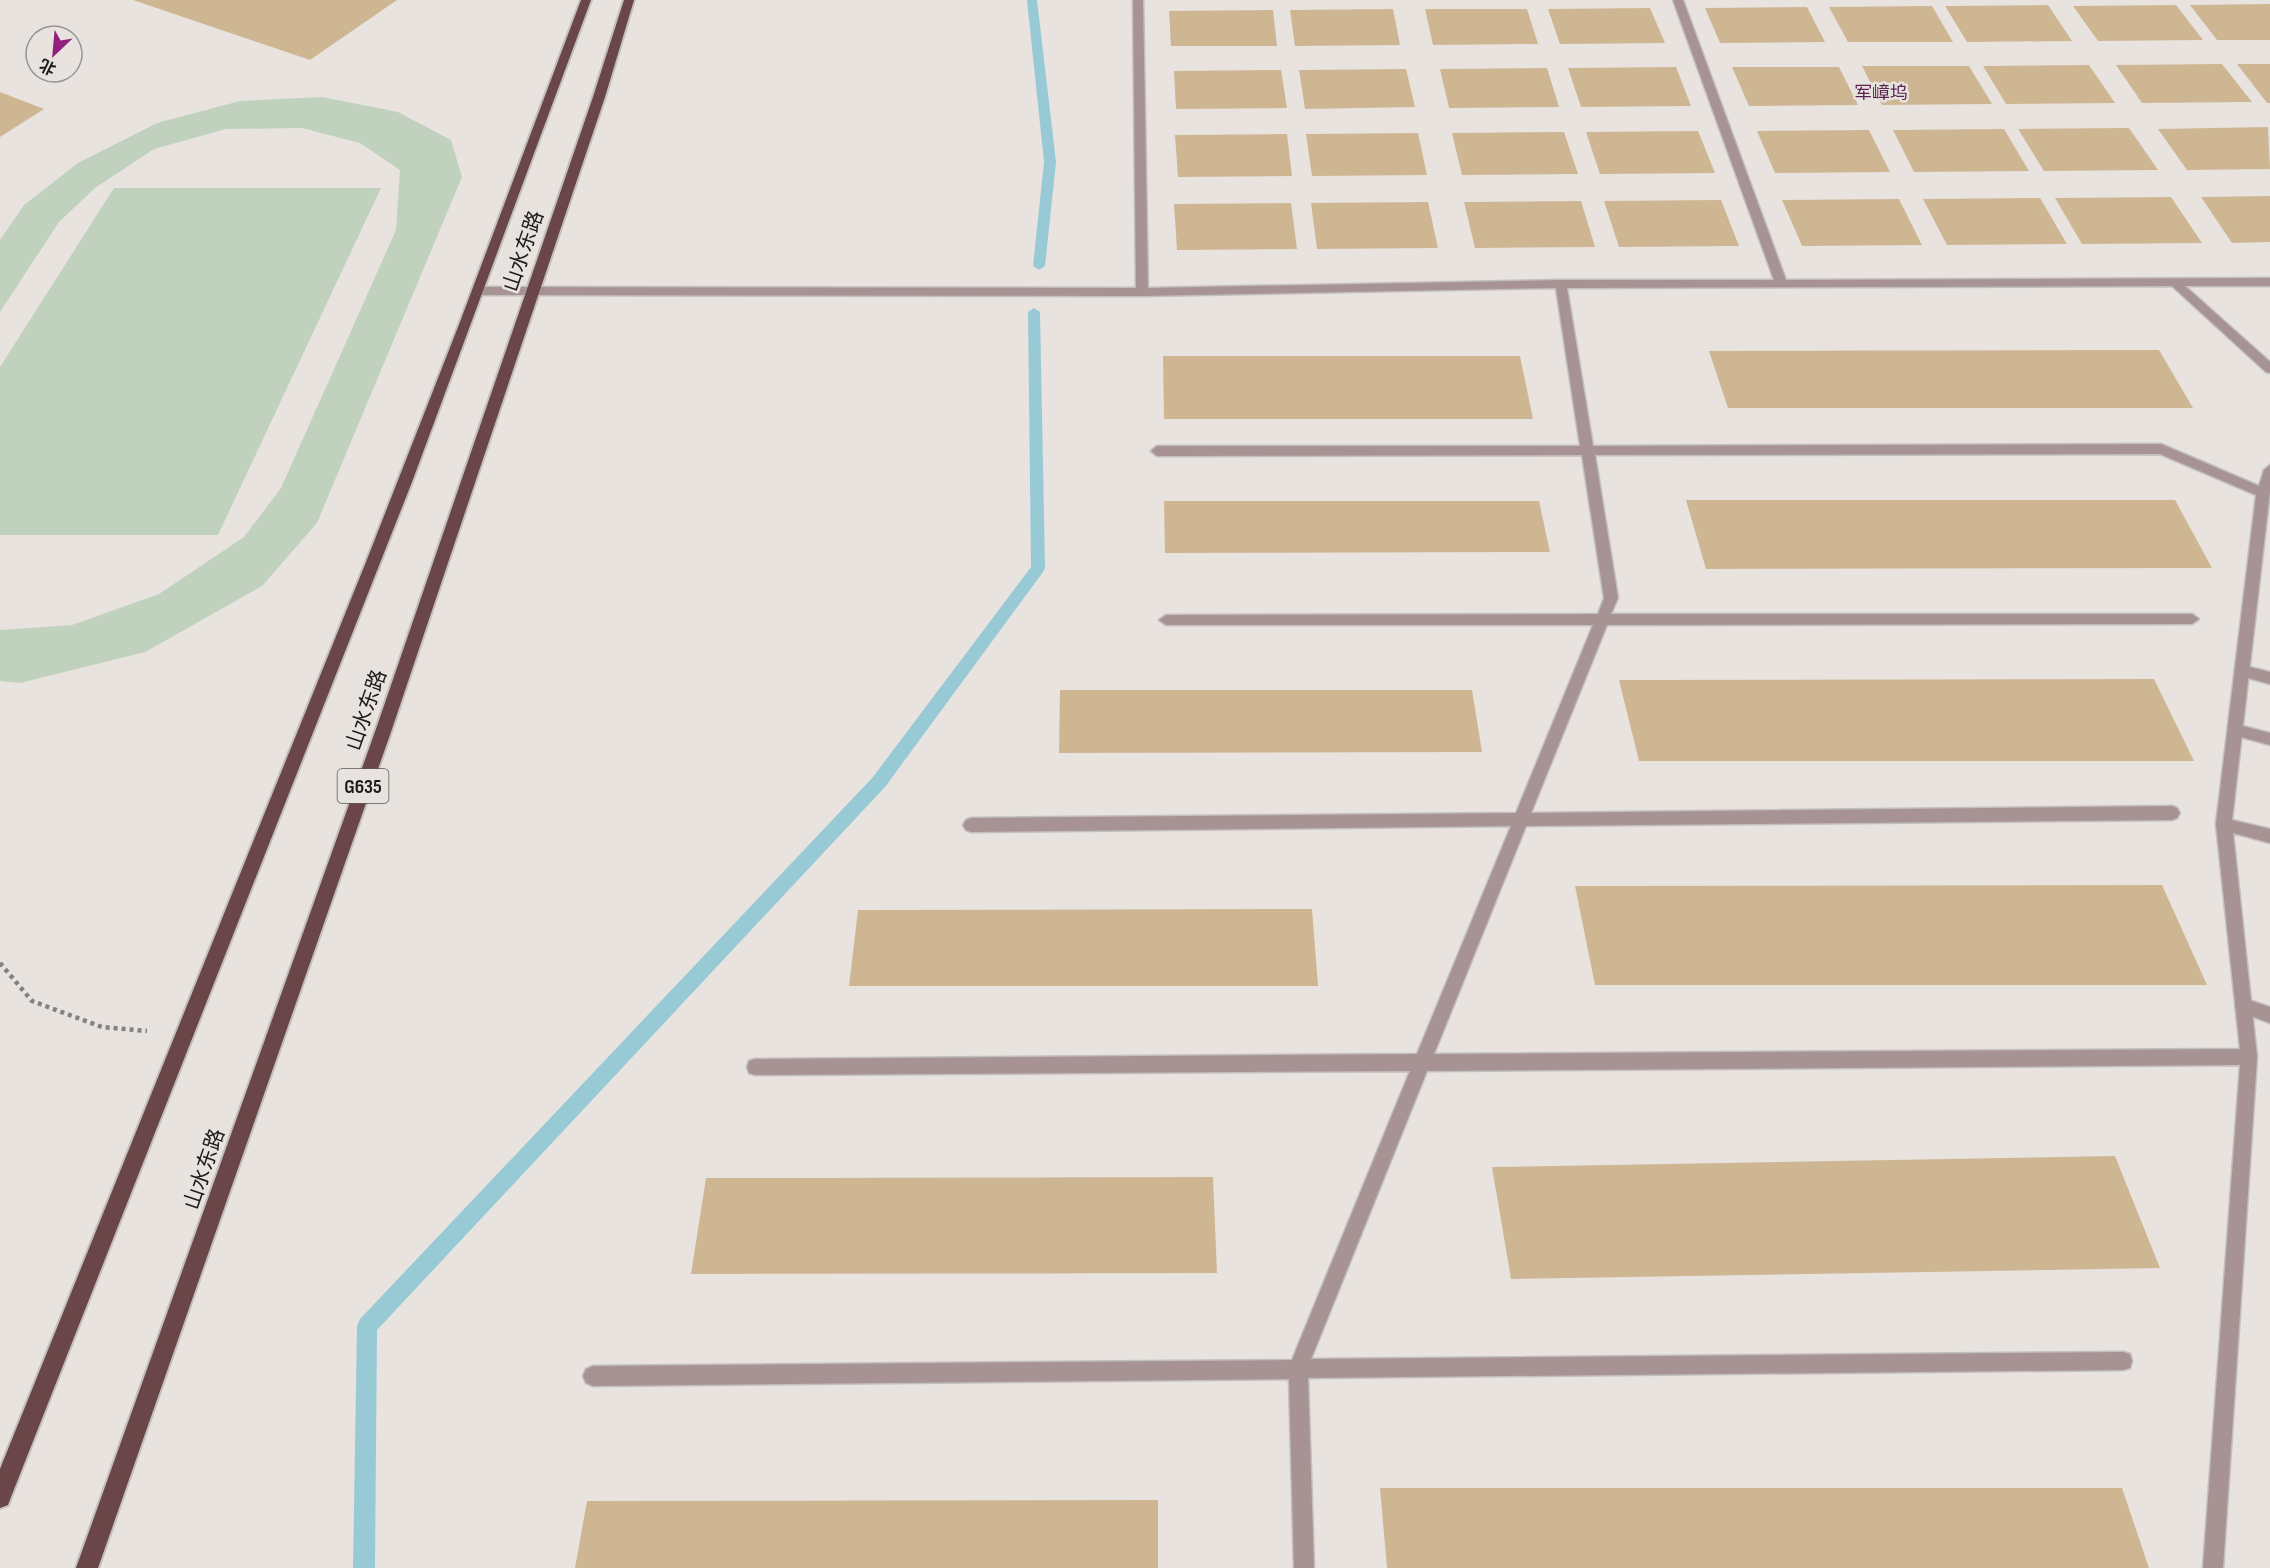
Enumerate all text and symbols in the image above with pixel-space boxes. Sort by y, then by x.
north arrow [24,24,84,84]
text: 北 [37,54,59,78]
district label: 军嶂坞 [1854,83,1908,104]
street label: 山水东路 [498,207,549,295]
street label: 山水东路 [341,666,392,754]
road number: G635 [338,769,388,803]
street label: 山水东路 [179,1125,230,1213]

